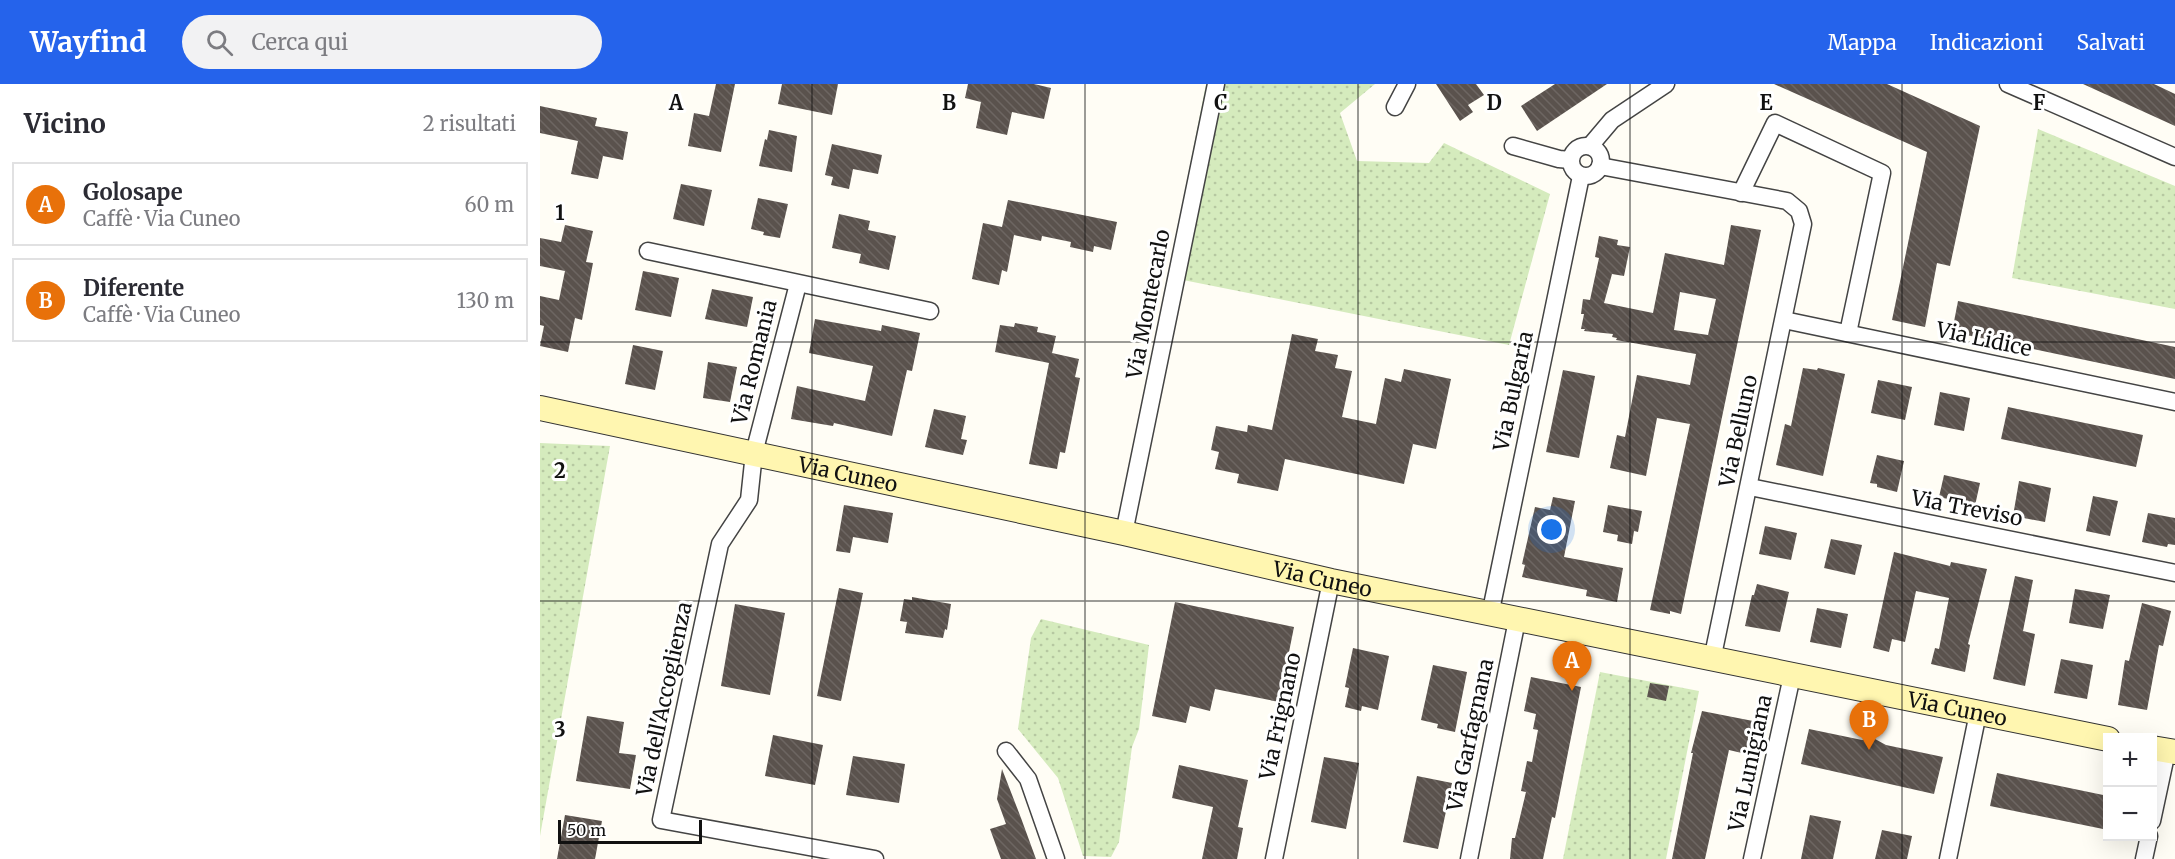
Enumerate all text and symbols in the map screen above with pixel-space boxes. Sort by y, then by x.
search box [182,15,602,69]
text: Wayfind [30,24,146,60]
icon: search [203,26,236,59]
text: Cerca qui [251,28,348,56]
text: Mappa [1827,29,1897,56]
text: Indicazioni [1930,29,2043,56]
text: Salvati [2076,29,2145,56]
text: A [668,90,684,115]
text: B [942,90,956,115]
text: C [1214,90,1228,115]
text: D [1486,90,1502,115]
text: E [1759,90,1773,115]
text: F [2033,90,2046,115]
text: Vicino [24,107,106,140]
text: 2 risultati [423,111,516,136]
text: Golosape [83,178,183,206]
text: A [38,192,53,217]
text: 60 m [464,192,514,217]
text: 1 [555,200,565,225]
text: Caffè · Via Cuneo [83,206,240,231]
street label: Via Montecarlo [1120,227,1176,382]
text: Diferente [83,274,184,302]
text: B [39,288,52,313]
text: 130 m [457,288,514,313]
street label: Via Romania [725,297,783,428]
text: Caffè · Via Cuneo [83,302,240,327]
street label: Via Lidice [1933,315,2034,362]
street label: Via Bulgaria [1487,329,1539,454]
street label: Via Belluno [1713,372,1763,491]
street label: Via Cuneo [795,450,900,498]
text: 2 [554,458,566,483]
street label: Via Treviso [1908,484,2025,532]
your location [1537,515,1566,544]
street label: Via Cuneo [1269,554,1375,603]
street label: Via dell'Accoglienza [630,599,698,800]
pin: A [1552,642,1592,691]
street label: Via Frignano [1253,650,1307,783]
street label: Via Garfagnana [1440,656,1499,815]
street label: Via Cuneo [1904,685,2010,732]
street label: Via Lunigiana [1722,692,1778,835]
pin: B [1850,700,1888,750]
text: 3 [554,717,566,742]
map controls [2103,733,2157,841]
button: + [2103,733,2157,787]
button: − [2103,787,2157,841]
scale bar [558,817,702,844]
text: 50 m [567,820,606,840]

